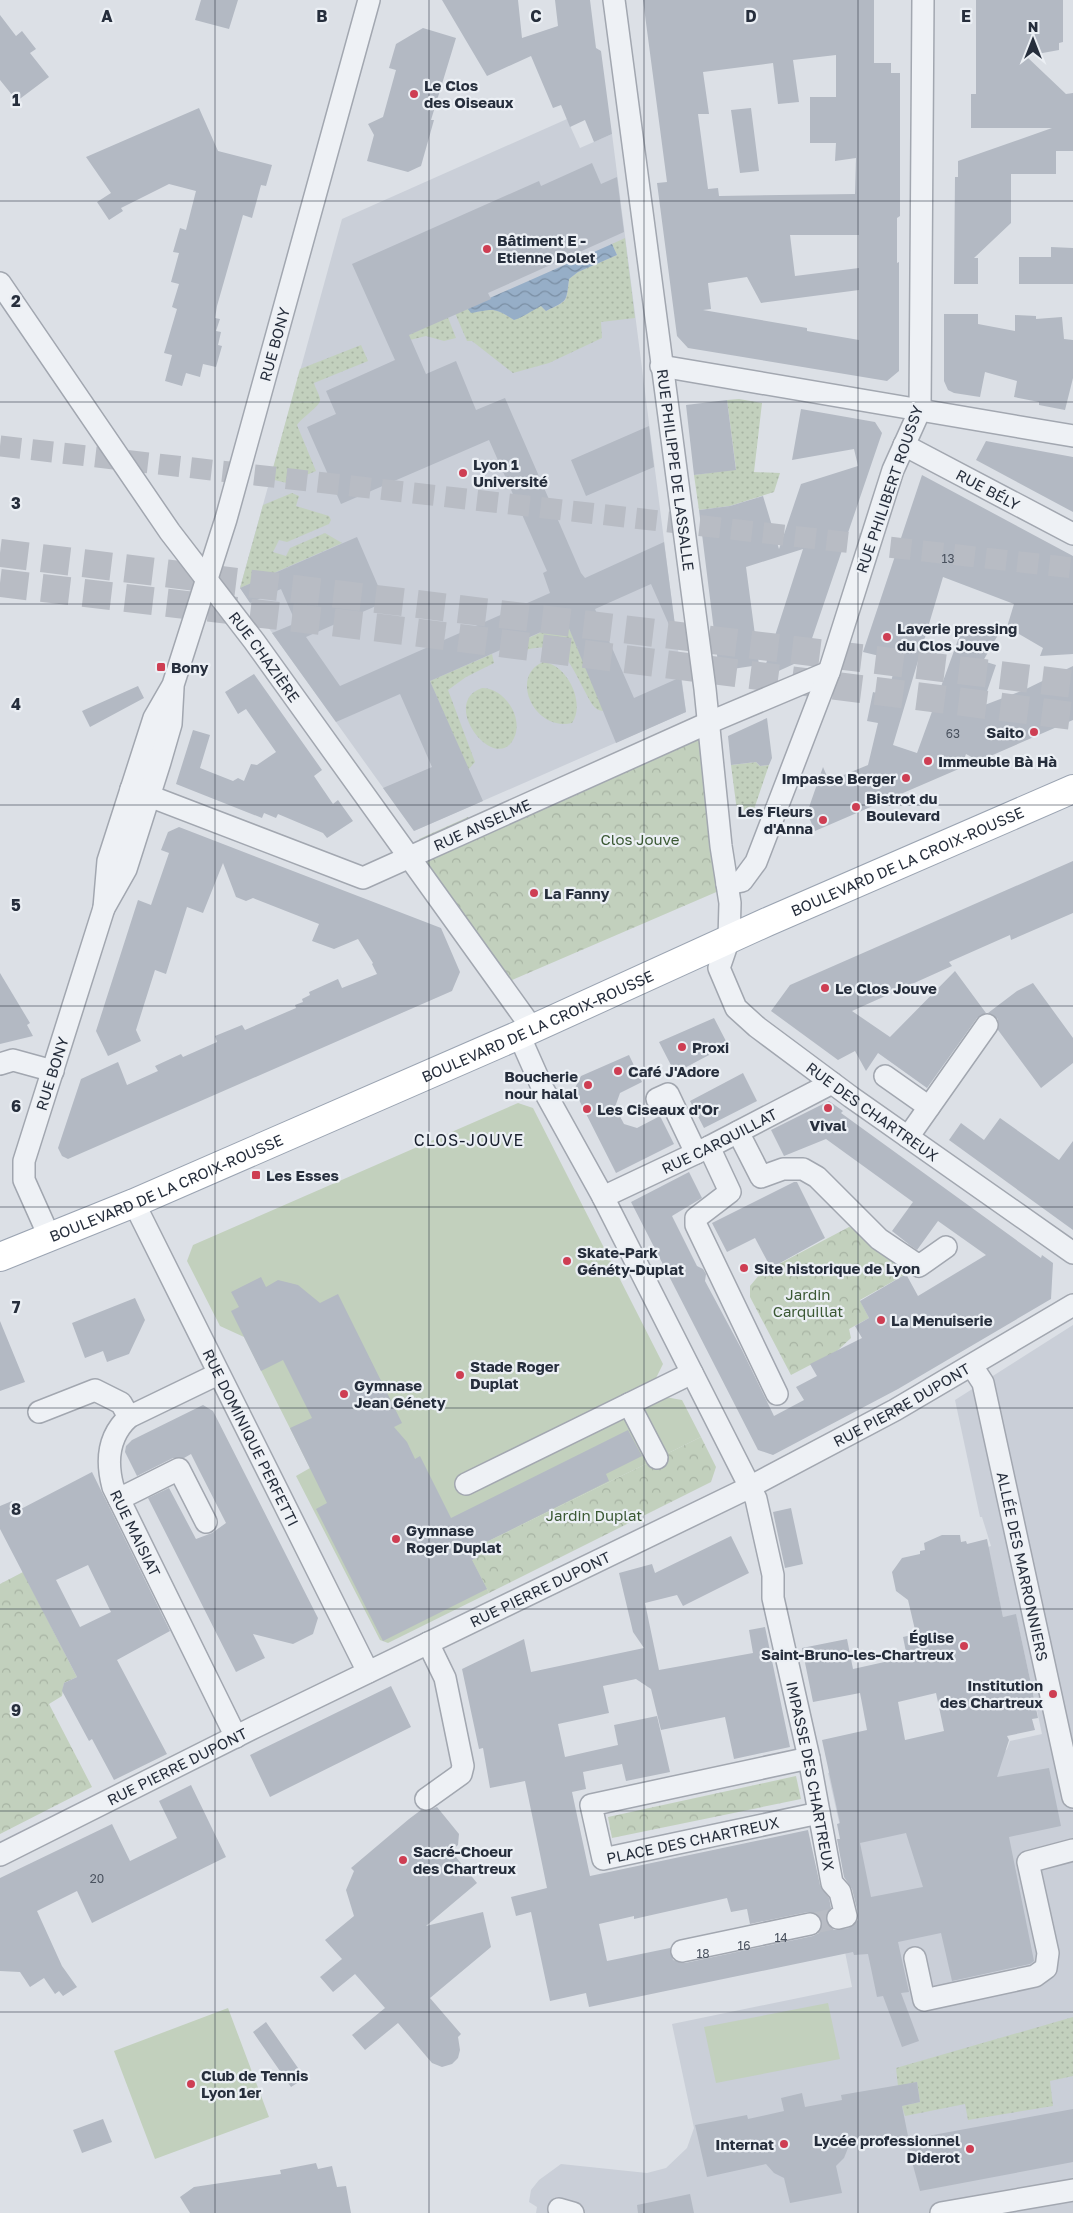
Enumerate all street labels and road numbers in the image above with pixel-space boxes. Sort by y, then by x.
street label: RUE BONY [255,305,293,383]
street label: RUE PHILIPPE DE LASSALLE [654,368,698,572]
street label: RUE PHILIBERT ROUSSY [852,402,926,575]
street label: RUE BÉLY [953,465,1023,514]
street label: RUE CHAZIÈRE [225,608,304,705]
street label: RUE ANSELME [431,795,534,854]
street label: BOULEVARD DE LA CROIX-ROUSSE [788,803,1026,920]
street label: BOULEVARD DE LA CROIX-ROUSSE [419,966,656,1085]
street label: RUE BONY [32,1034,72,1113]
street label: RUE DES CHARTREUX [803,1058,942,1165]
street label: RUE CARQUILLAT [659,1104,780,1177]
street label: BOULEVARD DE LA CROIX-ROUSSE [47,1130,286,1245]
street label: RUE DOMINIQUE PERFETTI [199,1346,303,1529]
street label: RUE PIERRE DUPONT [830,1359,973,1450]
street label: ALLÉE DES MARRONNIERS [994,1470,1052,1663]
street label: RUE MAISIAT [107,1487,164,1579]
street label: RUE PIERRE DUPONT [467,1547,613,1631]
street label: IMPASSE DES CHARTREUX [783,1680,839,1872]
street label: RUE PIERRE DUPONT [104,1724,250,1809]
street label: PLACE DES CHARTREUX [605,1813,781,1867]

